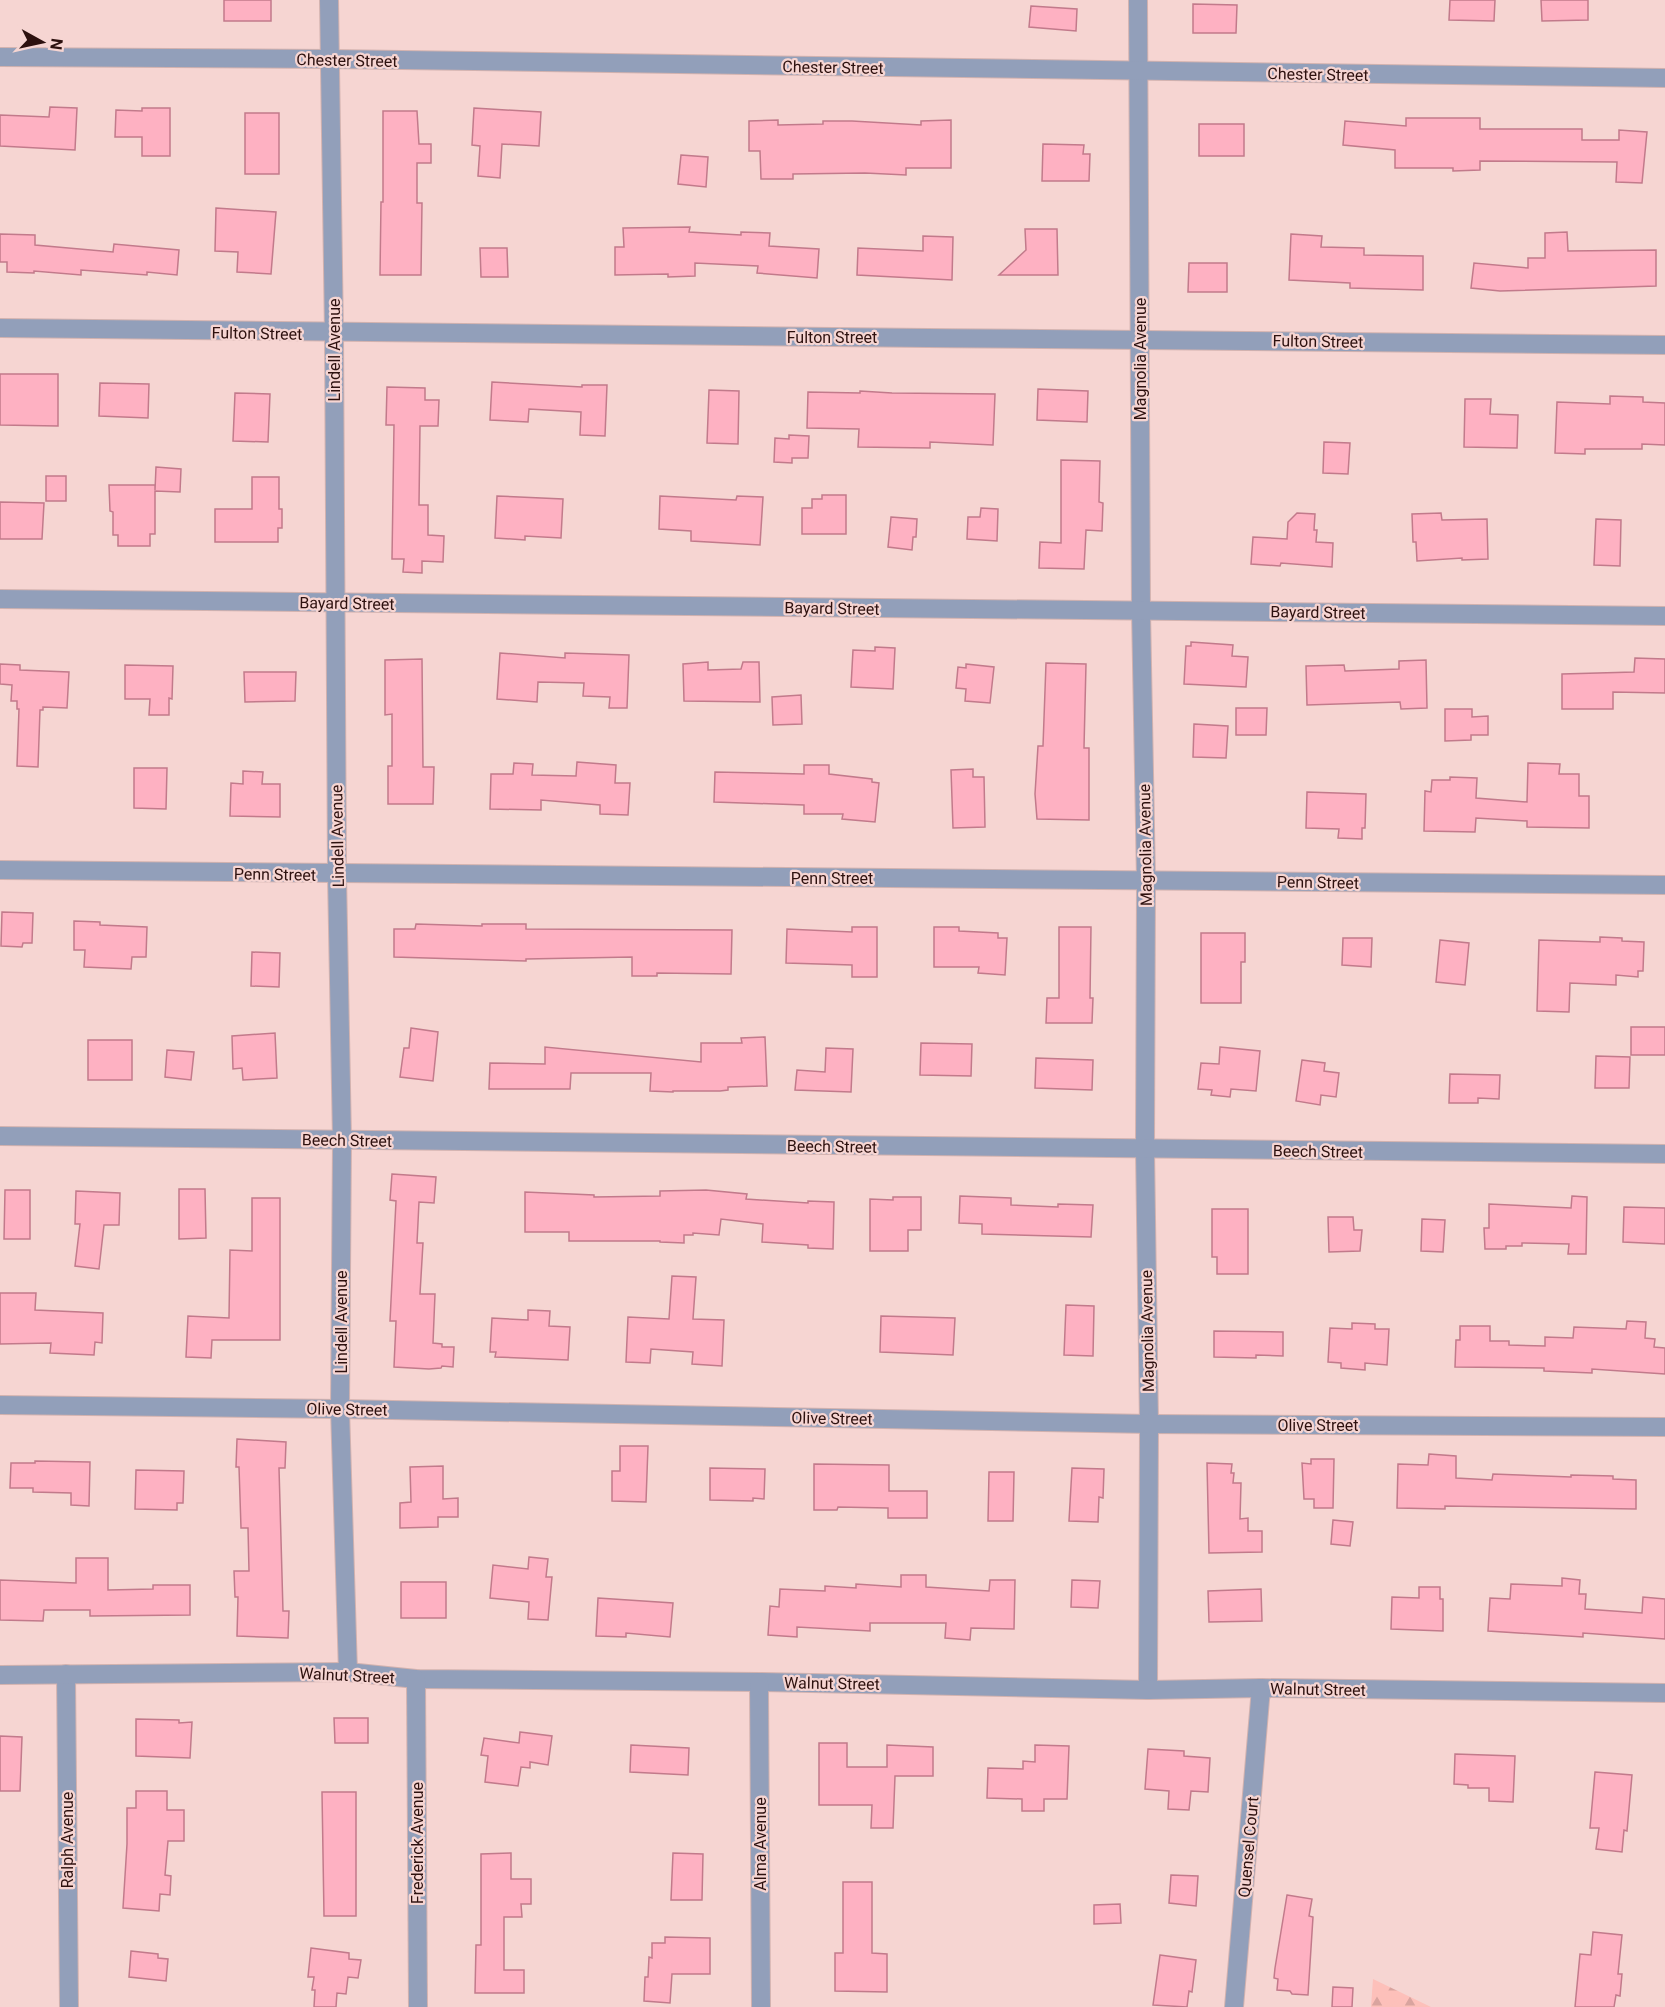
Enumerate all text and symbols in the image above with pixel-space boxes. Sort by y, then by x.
north arrow [12,12,72,72]
text: N [46,37,67,51]
street label: Chester Street [296,50,398,71]
street label: Chester Street [782,57,884,78]
street label: Chester Street [1267,64,1369,85]
street label: Magnolia Avenue [1131,298,1150,420]
street label: Lindell Avenue [325,299,344,401]
street label: Fulton Street [212,323,302,344]
street label: Fulton Street [787,328,877,347]
street label: Fulton Street [1273,331,1363,352]
street label: Bayard Street [299,593,395,614]
street label: Bayard Street [784,598,880,619]
street label: Bayard Street [1270,602,1366,623]
street label: Lindell Avenue [327,784,348,888]
street label: Magnolia Avenue [1135,784,1156,906]
street label: Penn Street [234,864,316,885]
street label: Penn Street [791,869,873,888]
street label: Penn Street [1277,872,1359,893]
street label: Beech Street [302,1130,392,1151]
street label: Beech Street [787,1136,877,1157]
street label: Beech Street [1273,1141,1363,1162]
street label: Magnolia Avenue [1137,1270,1158,1392]
street label: Lindell Avenue [332,1271,351,1373]
street label: Olive Street [306,1399,388,1420]
street label: Olive Street [791,1408,873,1429]
street label: Olive Street [1277,1416,1359,1435]
street label: Walnut Street [299,1664,395,1687]
street label: Walnut Street [784,1673,880,1694]
street label: Walnut Street [1270,1679,1366,1700]
street label: Frederick Avenue [408,1782,427,1904]
street label: Ralph Avenue [58,1792,77,1888]
street label: Quensel Court [1235,1796,1262,1898]
street label: Alma Avenue [751,1797,770,1891]

